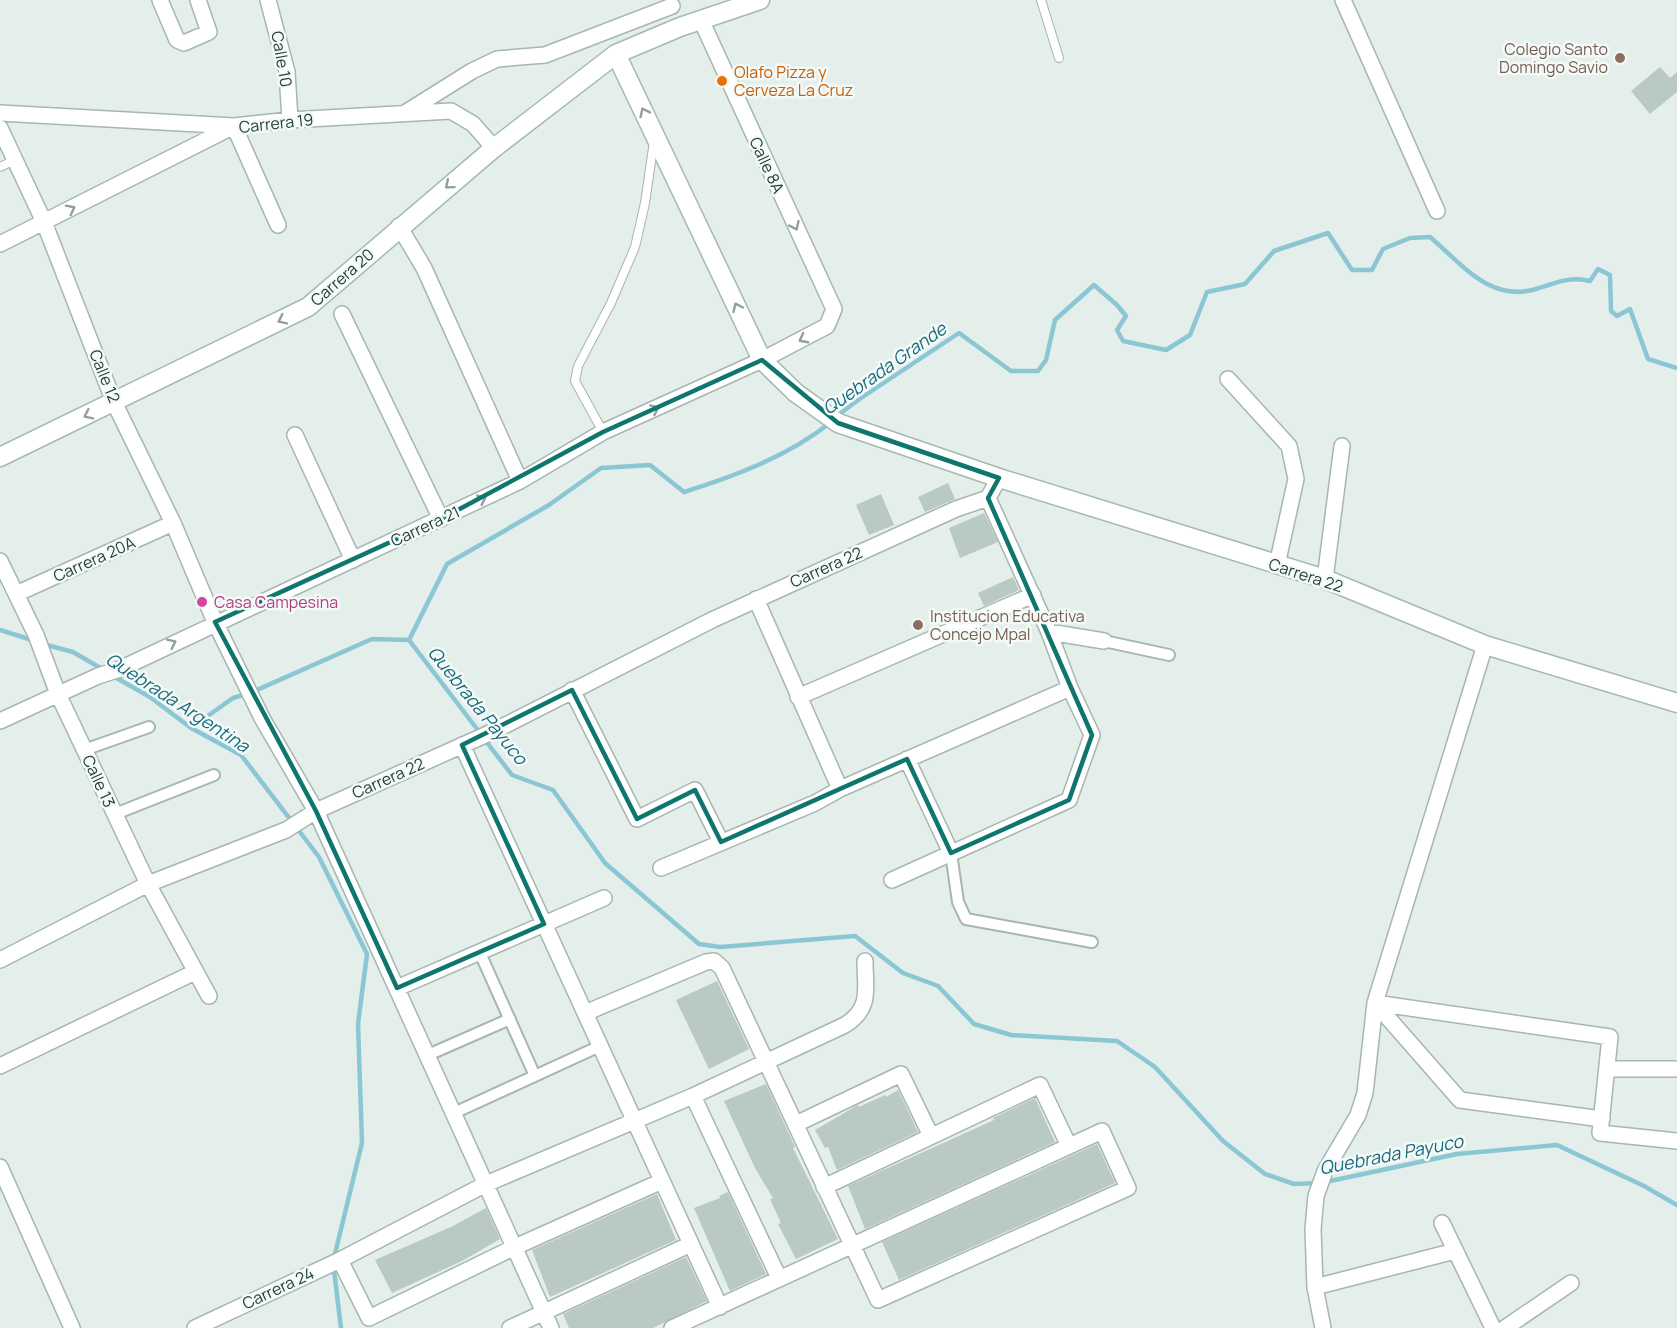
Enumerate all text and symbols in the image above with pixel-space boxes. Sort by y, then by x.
street label: Calle 10 [266,29,298,89]
place label: Colegio Santo Domingo Savio [1499,38,1608,78]
marker: Colegio Santo Domingo Savio [1613,51,1627,65]
place label: Olafo Pizza y Cerveza La Cruz [734,61,853,101]
marker: Olafo Pizza y Cerveza La Cruz [715,74,729,88]
street label: Carrera 19 [238,108,314,138]
one-way arrow [640,108,651,119]
street label: Calle 8A [744,133,790,197]
one-way arrow [445,178,456,189]
one-way arrow [65,204,76,216]
one-way arrow [788,219,800,230]
street label: Carrera 20 [306,243,378,311]
one-way arrow [733,302,745,313]
one-way arrow [277,313,288,324]
water label: Quebrada Grande [817,315,952,420]
one-way arrow [798,332,809,343]
street label: Calle 12 [84,346,126,406]
one-way arrow [649,404,660,416]
one-way arrow [83,408,94,419]
one-way arrow [476,495,487,506]
street label: Carrera 21 [387,500,463,552]
street label: Carrera 20A [50,531,138,587]
street label: Carrera 22 [786,541,866,593]
street label: Carrera 22 [1266,553,1346,597]
place label: Casa Campesina [214,591,338,613]
marker: Casa Campesina [195,595,209,609]
place label: Institucion Educativa Concejo Mpal [930,605,1085,645]
marker: Institucion Educativa Concejo Mpal [911,618,925,632]
one-way arrow [166,639,177,650]
water label: Quebrada Payuco [423,641,534,770]
water label: Quebrada Argentina [102,647,255,758]
street label: Calle 13 [77,751,121,811]
street label: Carrera 22 [348,752,428,804]
water label: Quebrada Payuco [1317,1128,1466,1180]
street label: Carrera 24 [239,1262,317,1314]

